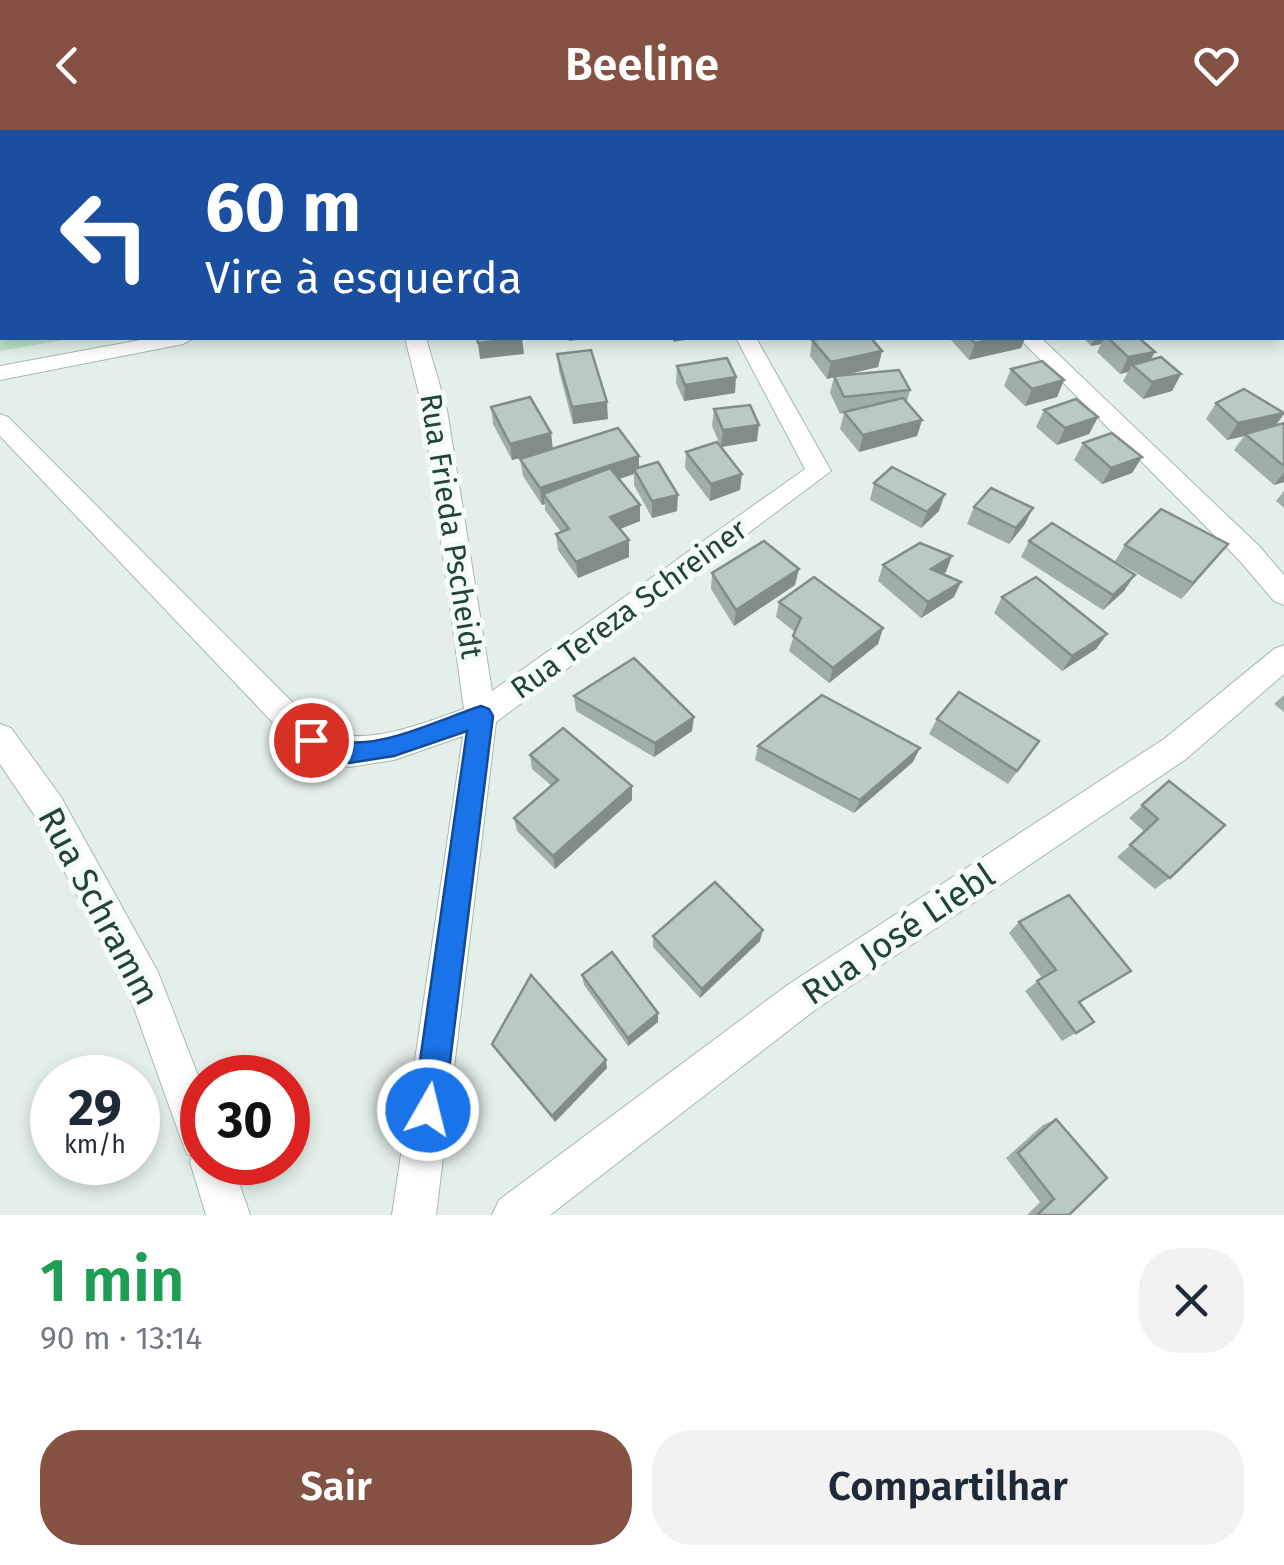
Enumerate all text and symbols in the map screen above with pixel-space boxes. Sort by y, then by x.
icon: back [40,38,95,93]
text: Beeline [565,38,719,92]
icon: heart [1189,38,1244,93]
text: 60 m [205,166,361,250]
icon: left [40,170,170,300]
text: Vire à esquerda [205,251,522,305]
street label: Rua Frieda Pscheidt [412,391,490,661]
street label: Rua Tereza Schreiner [504,511,754,707]
pin [269,698,354,783]
icon: arrive [284,713,339,768]
street label: Rua Schramm [29,800,169,1012]
street label: Rua José Liebl [794,854,1002,1014]
speed limit sign: 30 [180,1055,310,1185]
position arrow [376,1058,480,1162]
text: 29 [68,1078,122,1138]
text: km/h [64,1130,126,1160]
text: 1 min [40,1245,185,1317]
button: close [1139,1248,1244,1353]
text: 90 m · 13:14 [40,1319,202,1357]
button: Sair [40,1430,632,1545]
button: Compartilhar [652,1430,1244,1545]

